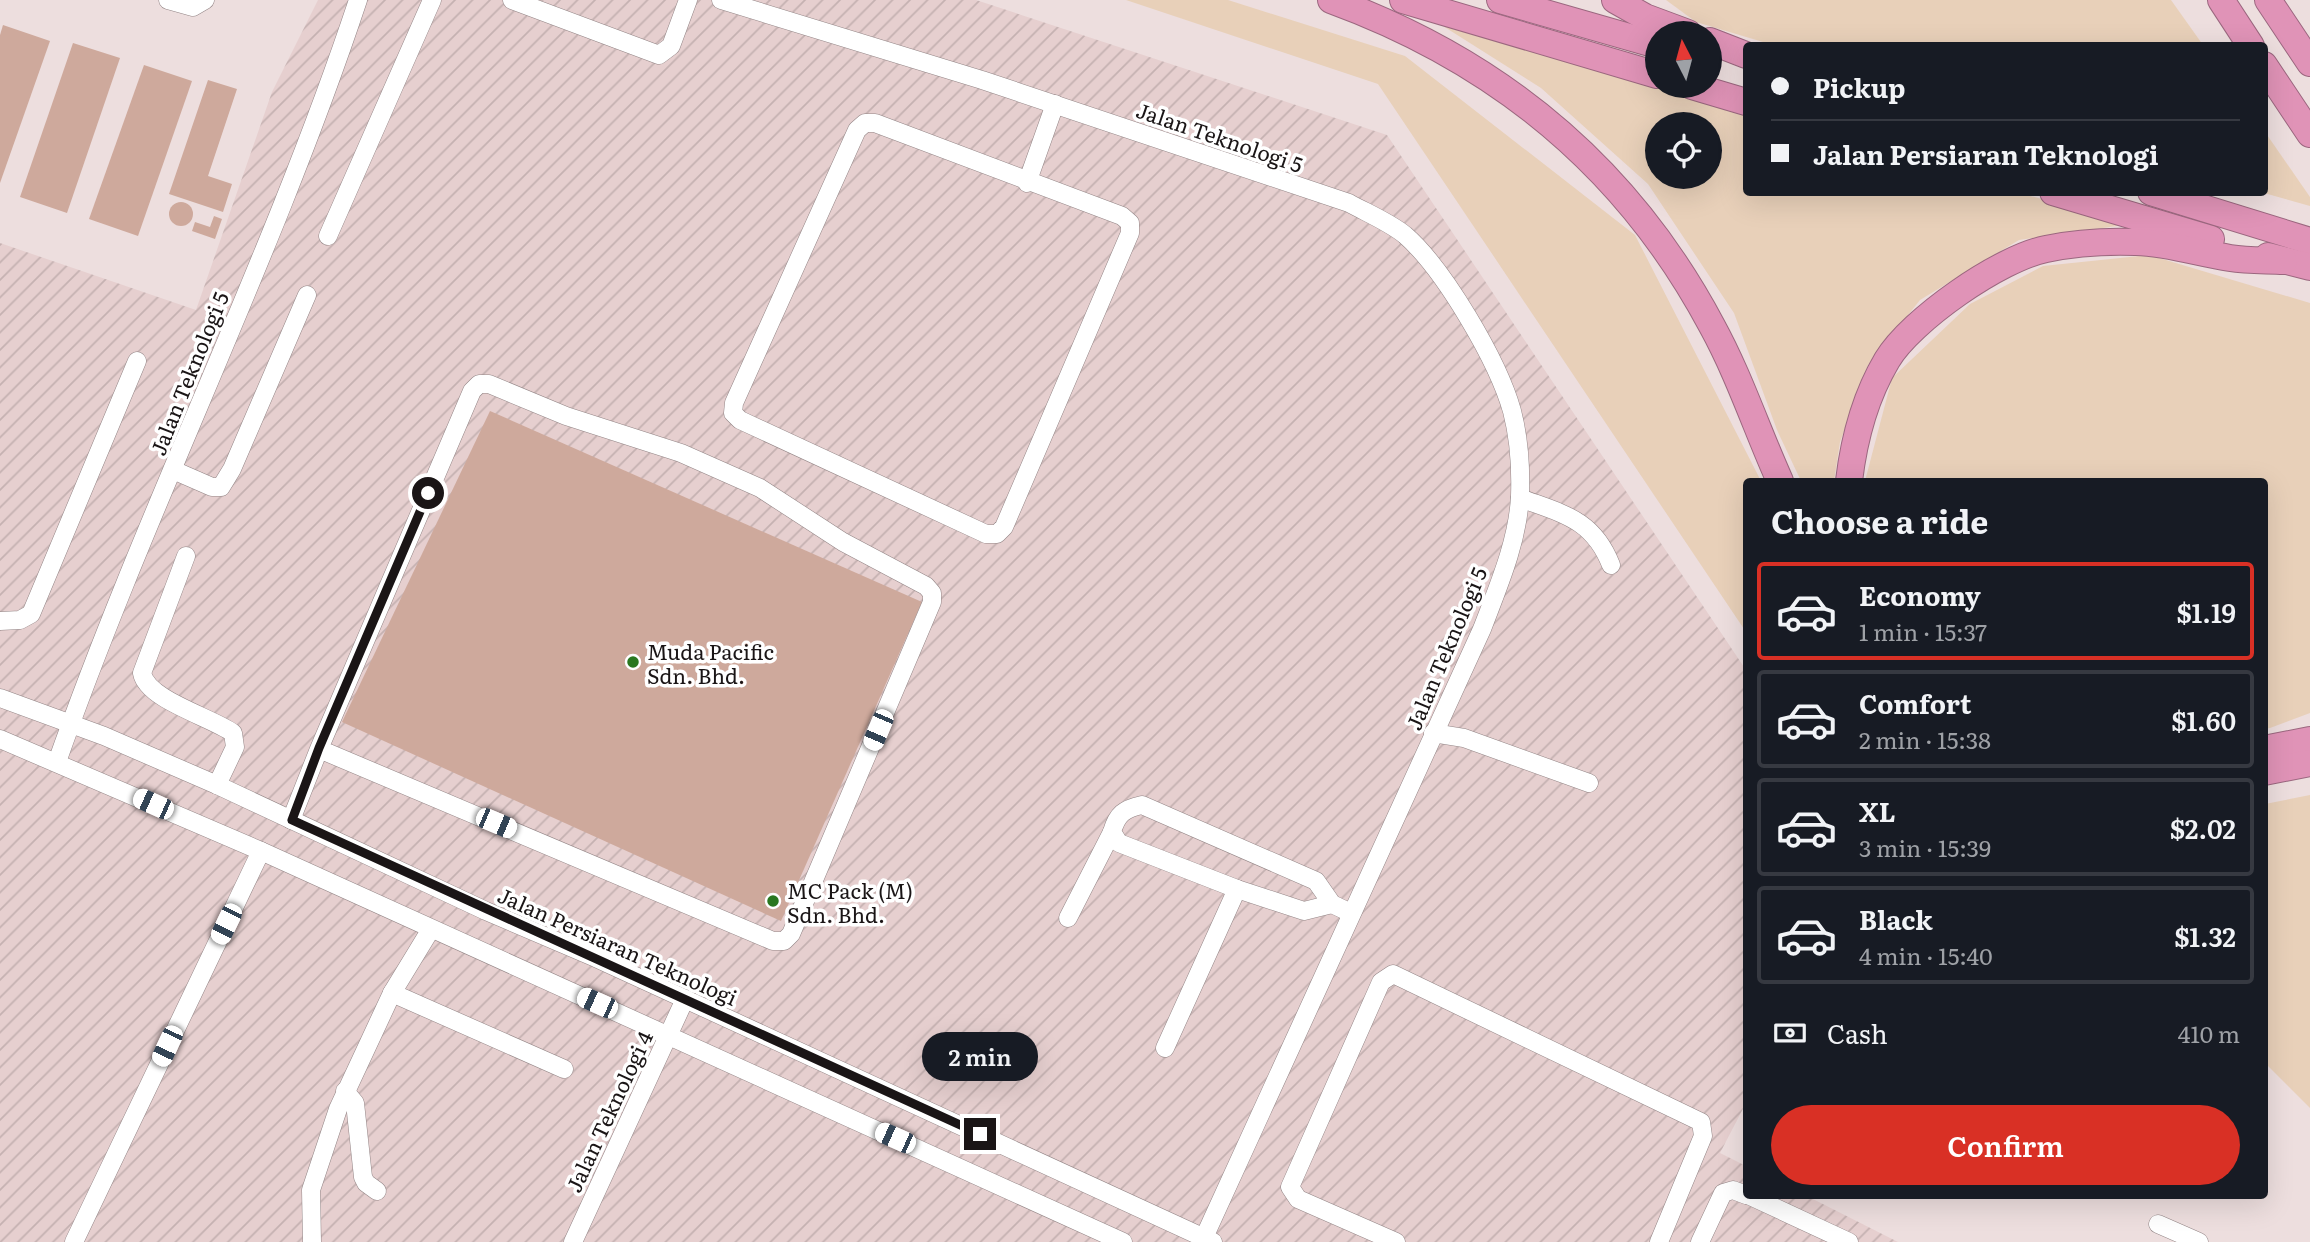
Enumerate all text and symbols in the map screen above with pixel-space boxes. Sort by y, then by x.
north arrow [1645,21,1722,98]
map controls [1645,21,1722,189]
text: Pickup [1813,67,1905,106]
street label: Jalan Teknologi 5 [1133,93,1307,179]
button: locate [1645,112,1722,189]
text: Jalan Persiaran Teknologi [1813,134,2158,173]
street label: Jalan Teknologi 5 [141,286,235,460]
route start [412,477,444,509]
text: Choose a ride [1771,496,1988,544]
street label: Jalan Teknologi 5 [1397,562,1493,734]
text: Economy [1859,575,1981,614]
icon: car [1775,580,1838,643]
text: $1.19 [2177,592,2236,631]
text: 1 min · 15:37 [1859,614,1987,648]
place label: Muda Pacific Sdn. Bhd. [647,635,774,690]
marker: Muda Pacific Sdn. Bhd. [625,654,641,670]
text: Comfort [1859,683,1971,722]
icon: car [1775,688,1838,751]
text: $1.60 [2171,700,2236,739]
car [861,707,896,753]
text: 2 min · 15:38 [1859,722,1991,756]
car [130,786,177,822]
text: XL [1859,791,1896,830]
icon: car [1775,796,1838,859]
car [473,805,520,841]
text: $2.02 [2170,808,2236,847]
text: 3 min · 15:39 [1859,830,1991,864]
place label: MC Pack (M) Sdn. Bhd. [787,874,913,929]
street label: Jalan Persiaran Teknologi [493,878,743,1012]
marker: MC Pack (M) Sdn. Bhd. [765,893,781,909]
text: Black [1859,899,1933,938]
car [208,901,245,947]
icon: car [1775,904,1838,967]
text: $1.32 [2174,916,2236,955]
text: 4 min · 15:40 [1859,938,1993,972]
car [574,985,621,1021]
text: Cash [1827,1013,1888,1052]
icon: cash [1771,1014,1809,1052]
text: 410 m [2178,1016,2240,1050]
car [149,1023,186,1069]
street label: Jalan Teknologi 4 [557,1025,659,1197]
callout: 2 min [922,1032,1038,1082]
text: 2 min [948,1039,1012,1073]
button: Confirm [1771,1105,2240,1185]
route end [964,1118,996,1150]
car [872,1120,919,1156]

